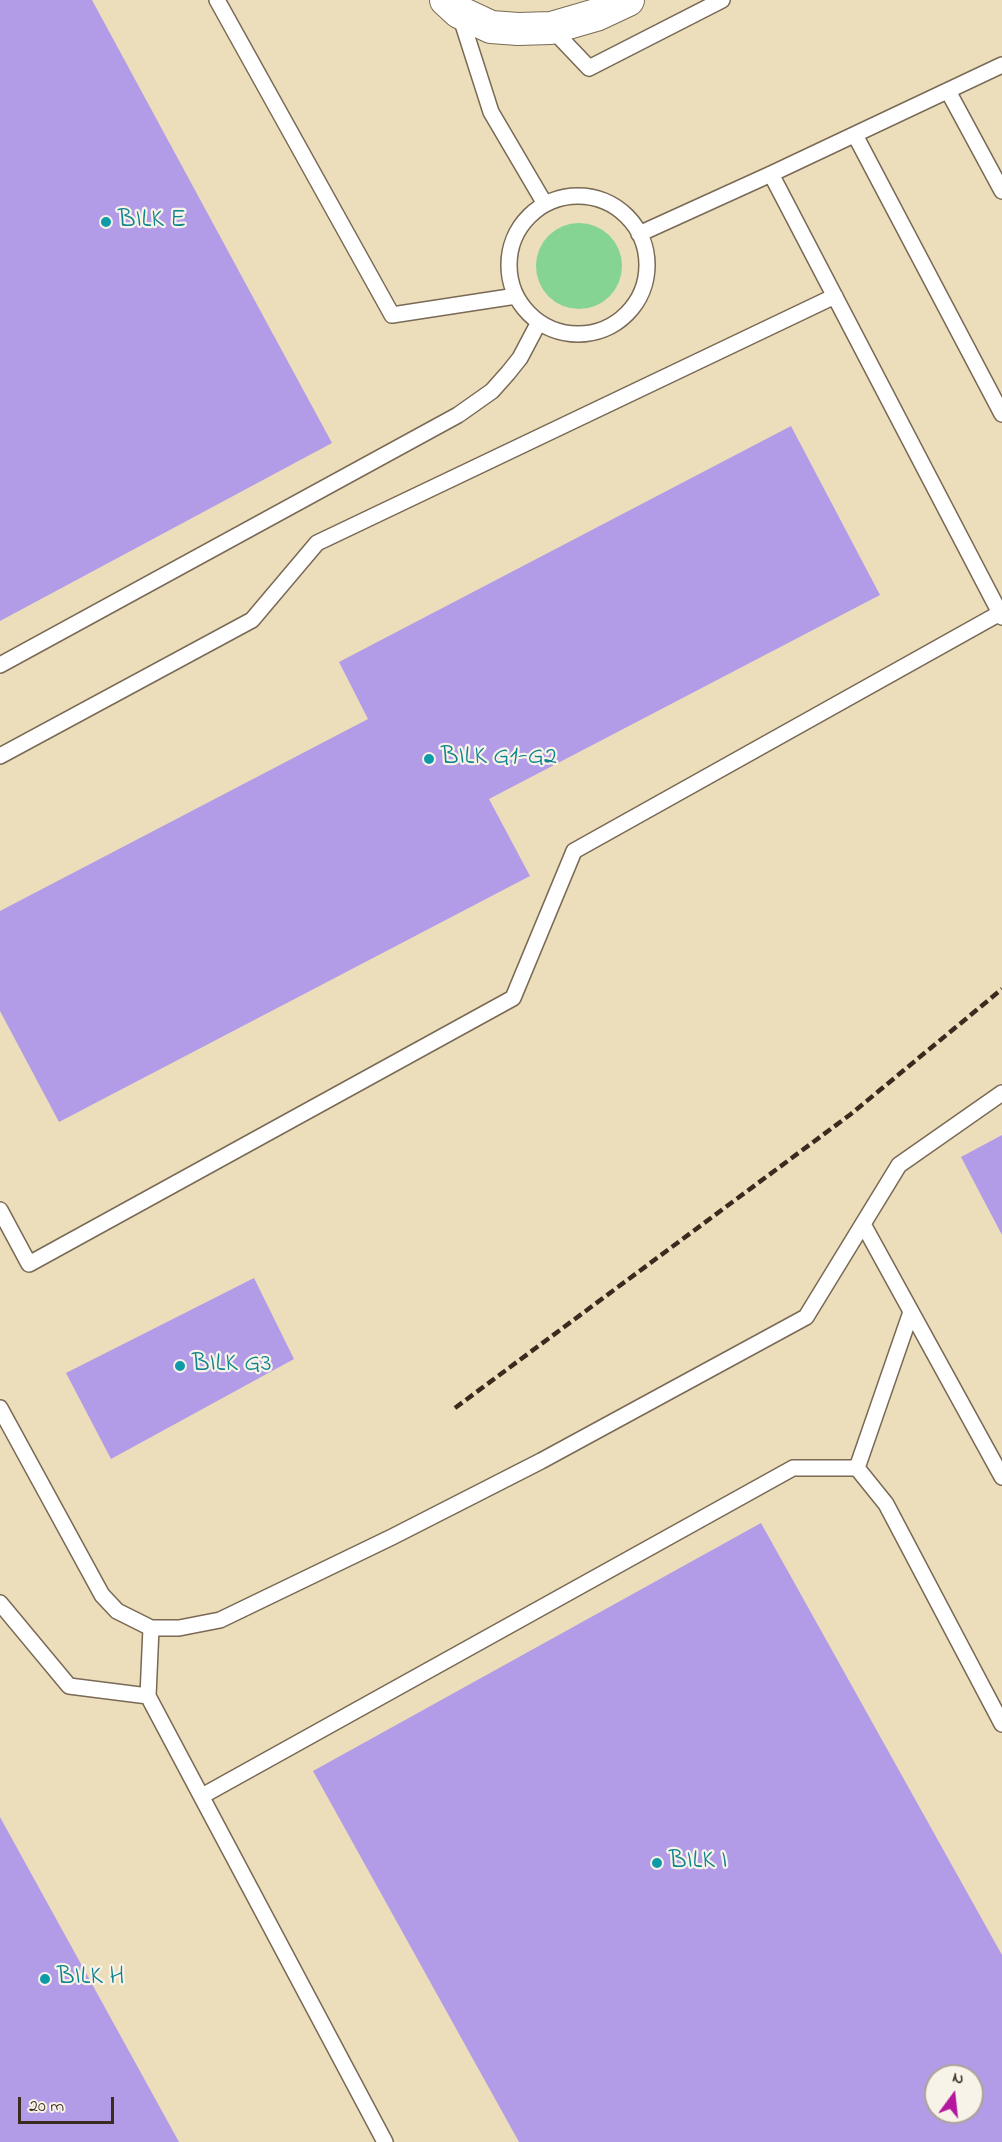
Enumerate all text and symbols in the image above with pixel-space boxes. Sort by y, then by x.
place label: BILK E [118,206,186,238]
marker: BILK E [99,215,113,229]
place label: BILK G1-G2 [441,743,557,775]
marker: BILK G1-G2 [422,752,436,766]
place label: BILK G3 [192,1350,271,1382]
marker: BILK G3 [173,1359,187,1373]
place label: BILK I [669,1847,727,1879]
marker: BILK I [650,1856,664,1870]
place label: BILK H [57,1963,124,1995]
marker: BILK H [38,1972,52,1986]
north arrow [924,2064,984,2124]
text: N [950,2066,966,2092]
scale bar [21,2085,117,2123]
text: 20 m [29,2094,64,2120]

